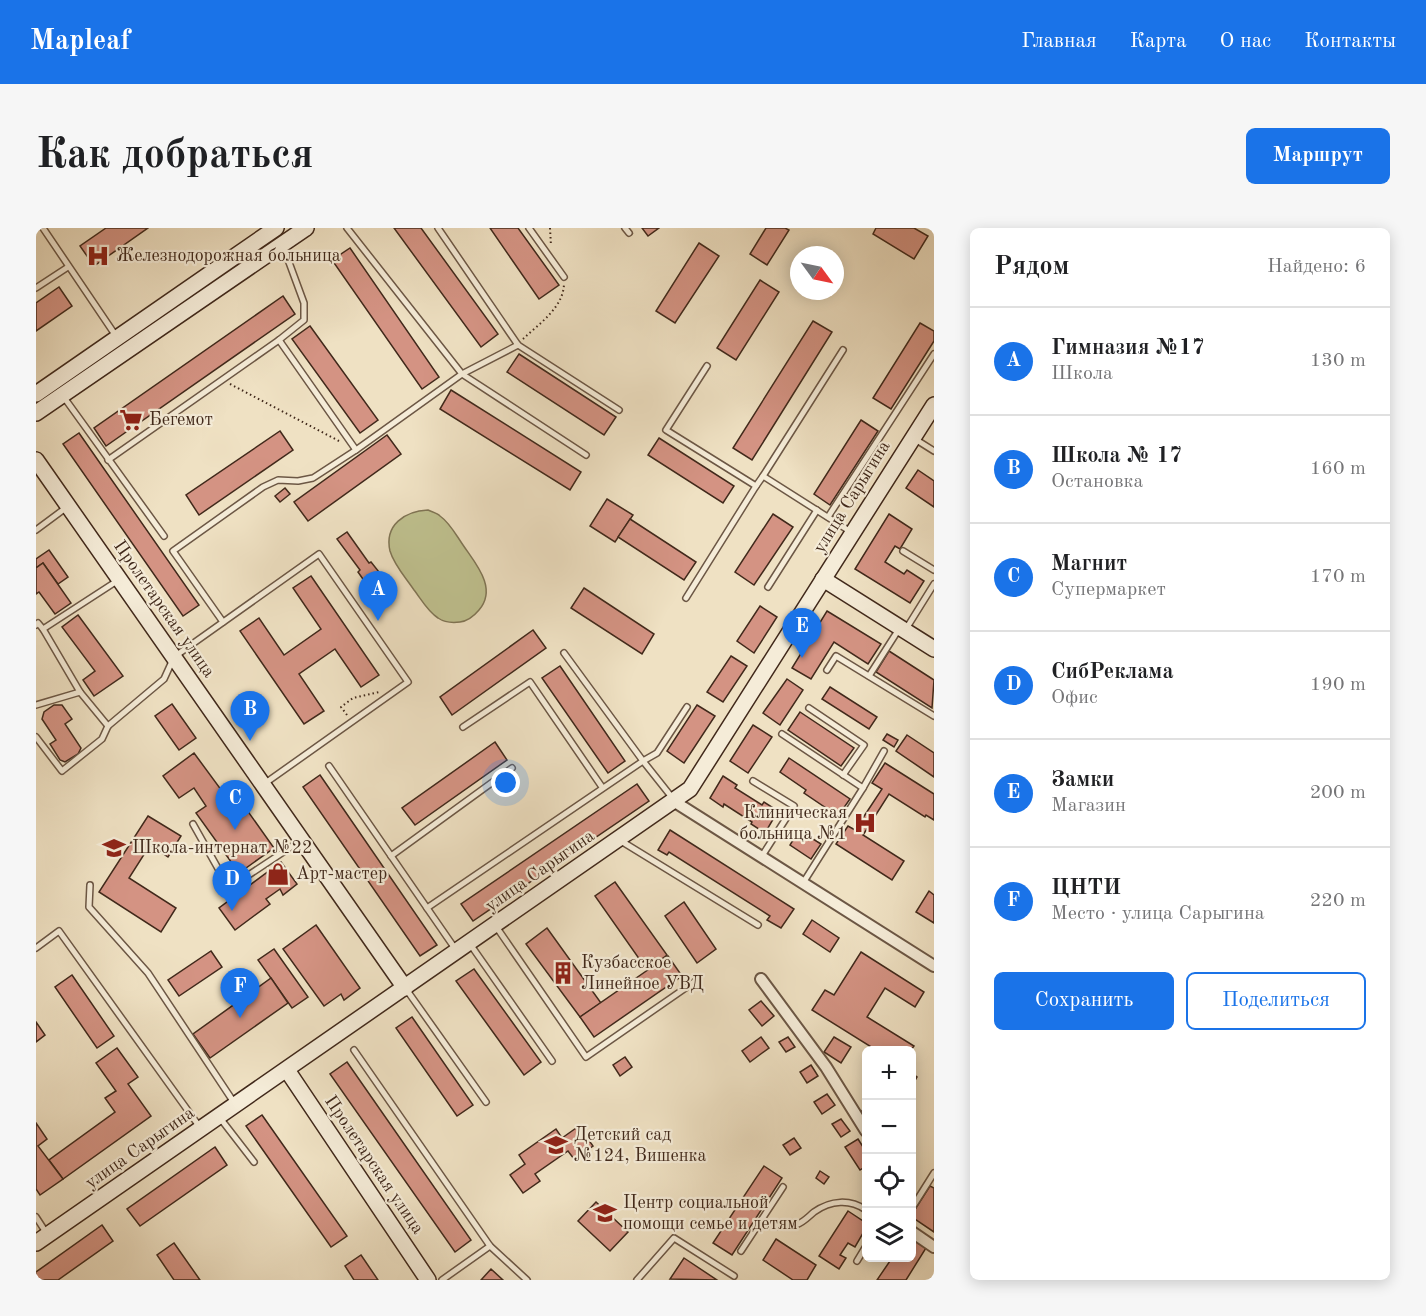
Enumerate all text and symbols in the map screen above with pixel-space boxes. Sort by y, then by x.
text: Mapleaf [30,28,130,56]
text: Главная [1021,31,1097,52]
text: Карта [1130,31,1187,52]
text: О нас [1220,31,1271,52]
text: Контакты [1304,31,1396,52]
button: Маршрут [1246,128,1390,184]
text: Как добраться [36,135,313,177]
hospital icon: Железнодорожная больница [85,243,111,269]
north arrow [790,246,844,300]
place label: Железнодорожная больница [116,247,341,265]
text: Рядом [994,254,1069,280]
text: Найдено: 6 [1267,257,1366,277]
text: Гимназия №17 [1051,337,1205,359]
text: A [1006,351,1021,371]
text: 130 m [1310,351,1366,371]
text: Школа [1051,364,1113,384]
supermarket icon: Бегемот [118,407,144,433]
place label: Бегемот [149,411,213,429]
street label: улица Сарыгина [810,438,894,556]
text: Школа № 17 [1051,445,1182,467]
text: B [1006,459,1021,479]
text: 160 m [1310,459,1366,479]
text: Остановка [1051,472,1143,492]
street label: Пролетарская улица [110,537,218,681]
text: Магнит [1051,553,1127,575]
text: C [1007,567,1020,587]
text: 170 m [1310,567,1366,587]
pin: A [358,572,398,621]
text: Супермаркет [1051,580,1166,600]
pin: E [782,608,822,658]
text: СибРеклама [1051,661,1174,683]
text: D [1006,675,1021,695]
text: 190 m [1310,675,1366,695]
text: Офис [1051,688,1098,708]
pin: B [230,692,270,741]
your location [491,768,520,797]
text: Замки [1051,769,1114,791]
pin: C [216,780,254,830]
text: E [1007,783,1020,803]
text: 200 m [1310,783,1366,803]
text: Магазин [1051,796,1126,816]
place label: Клиническая больница №1 [740,804,847,843]
hospital icon: Клиническая больница №1 [852,810,878,836]
street label: улица Сарыгина [482,827,598,915]
school or university icon: Школа-интернат №22 [101,835,127,861]
place label: Школа-интернат №22 [132,839,312,857]
shop icon: Арт-мастер [265,861,291,887]
pin: D [212,862,252,911]
place label: Арт-мастер [296,865,387,883]
text: ЦНТИ [1051,877,1121,899]
text: F [1007,891,1020,911]
text: 220 m [1310,891,1366,911]
text: Место · улица Сарыгина [1051,904,1265,924]
place label: Кузбасское Линейное УВД [581,954,704,993]
building icon: Кузбасское Линейное УВД [550,960,576,986]
pin: F [220,968,260,1018]
button: Сохранить [994,972,1174,1030]
button: Поделиться [1186,972,1366,1030]
map controls [862,1046,916,1262]
button: + [862,1046,916,1100]
street label: Пролетарская улица [321,1093,427,1238]
button: − [862,1100,916,1154]
street label: улица Сарыгина [82,1104,198,1192]
place label: Детский сад №124, Вишенка [574,1126,707,1165]
school or university icon: Детский сад №124, Вишенка [543,1132,569,1158]
button: locate [862,1154,916,1208]
place label: Центр социальной помощи семье и детям [623,1194,798,1233]
school or university icon: Центр социальной помощи семье и детям [592,1200,618,1226]
button: layers [862,1208,916,1262]

